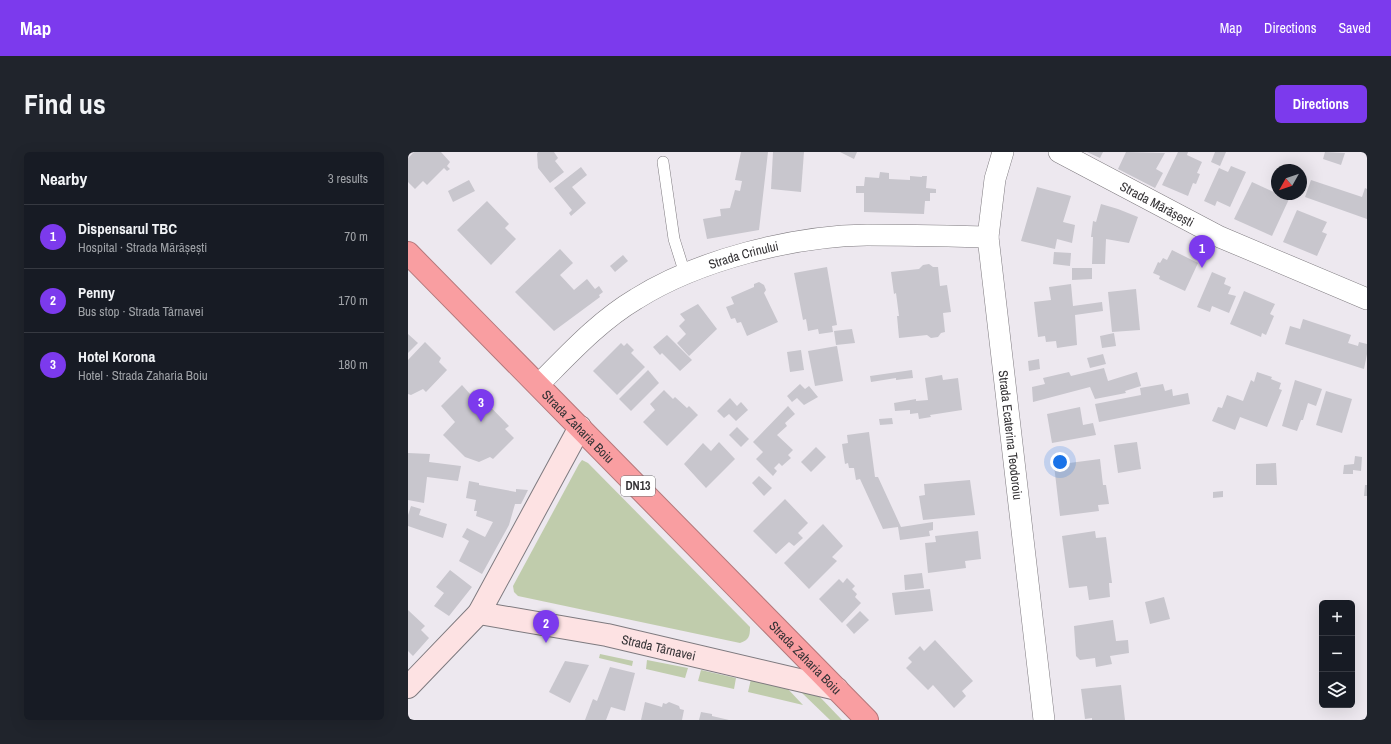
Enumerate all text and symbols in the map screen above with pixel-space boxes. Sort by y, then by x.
text: Map [20,15,51,41]
text: Map [1220,19,1242,37]
text: Directions [1264,19,1316,37]
text: Saved [1338,19,1371,37]
text: Find us [24,85,106,123]
button: Directions [1275,85,1367,123]
north arrow [1271,164,1307,200]
text: Nearby [40,167,87,190]
text: 3 results [328,170,368,187]
street label: Strada Mărășești [1117,177,1197,230]
text: Dispensarul TBC [78,218,177,239]
text: 1 [50,228,56,245]
text: 70 m [344,228,368,245]
pin: 1 [1189,235,1215,268]
street label: Strada Crinului [706,237,780,273]
text: Hospital · Strada Mărășești [78,239,207,256]
text: Penny [78,282,115,303]
text: 2 [50,292,56,309]
text: 170 m [338,292,368,309]
text: Bus stop · Strada Târnavei [78,303,204,320]
text: Hotel Korona [78,346,155,367]
text: 3 [50,356,56,373]
text: 180 m [338,356,368,373]
text: Hotel · Strada Zaharia Boiu [78,367,208,384]
street label: Strada Ecaterina Teodoroiu [995,369,1027,501]
street label: Strada Zaharia Boiu [539,386,618,467]
pin: 3 [468,389,494,422]
your location [1050,452,1070,472]
road number: DN13 [621,476,655,496]
map controls [1319,600,1355,708]
button: + [1319,600,1355,636]
pin: 2 [533,610,559,643]
street label: Strada Zaharia Boiu [766,617,845,698]
street label: Strada Târnavei [620,630,697,664]
button: − [1319,636,1355,672]
button: layers [1319,672,1355,708]

